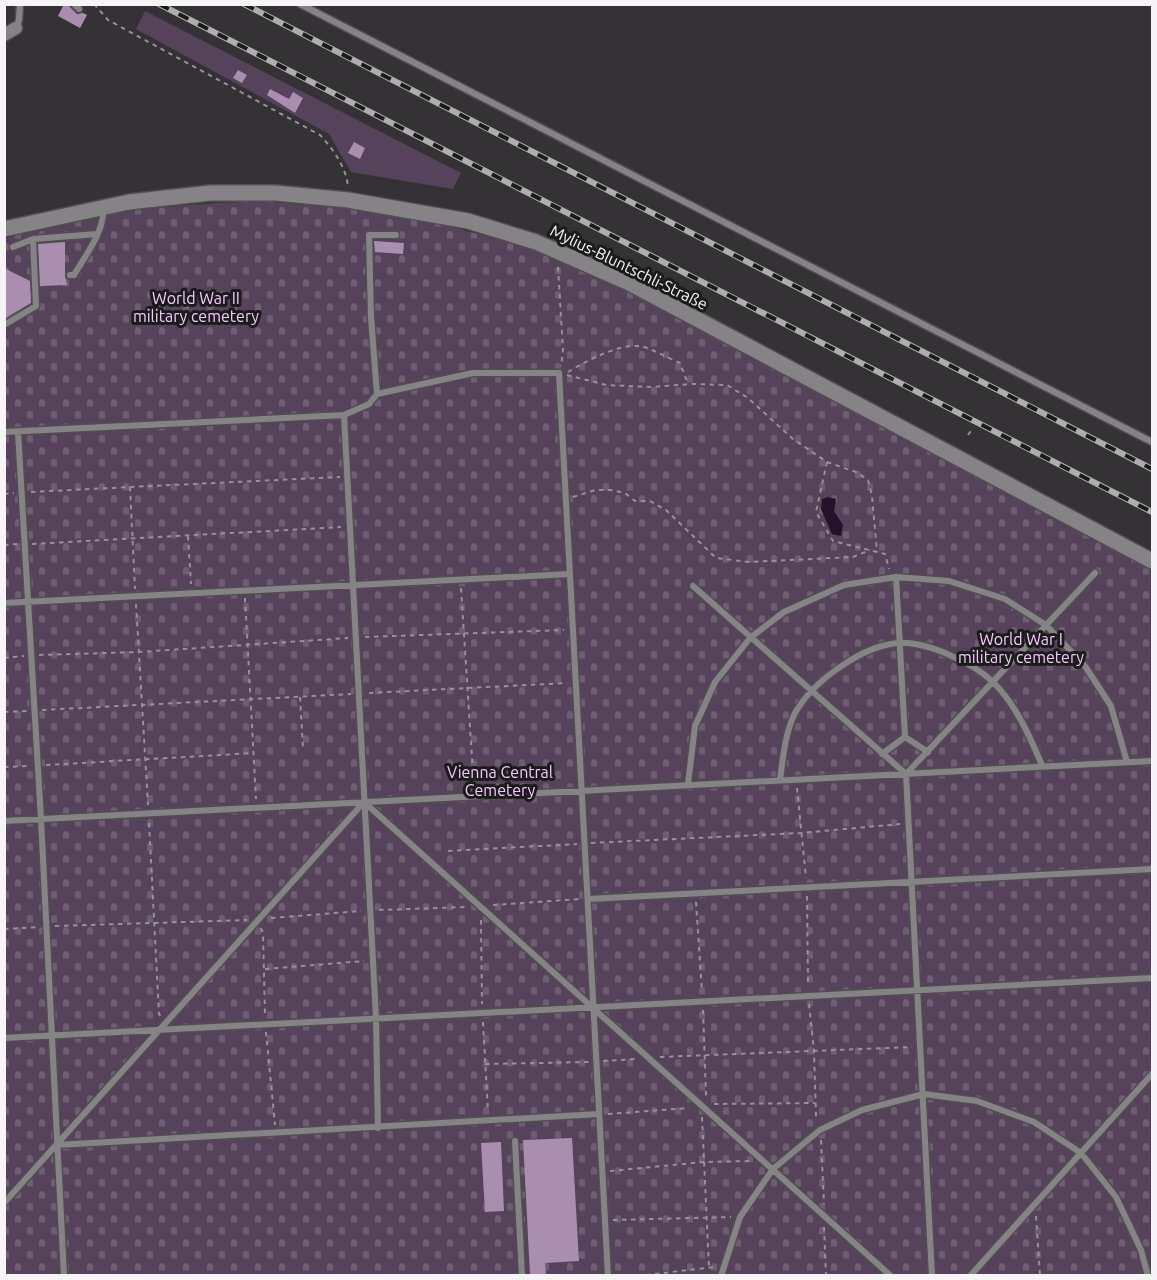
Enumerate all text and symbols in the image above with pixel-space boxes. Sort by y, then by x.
street label: Mylius-Bluntschli-Straße [547,221,711,313]
park label: World War II military cemetery [133,289,259,325]
park label: World War I military cemetery [958,630,1084,666]
park label: Vienna Central Cemetery [447,763,553,799]

